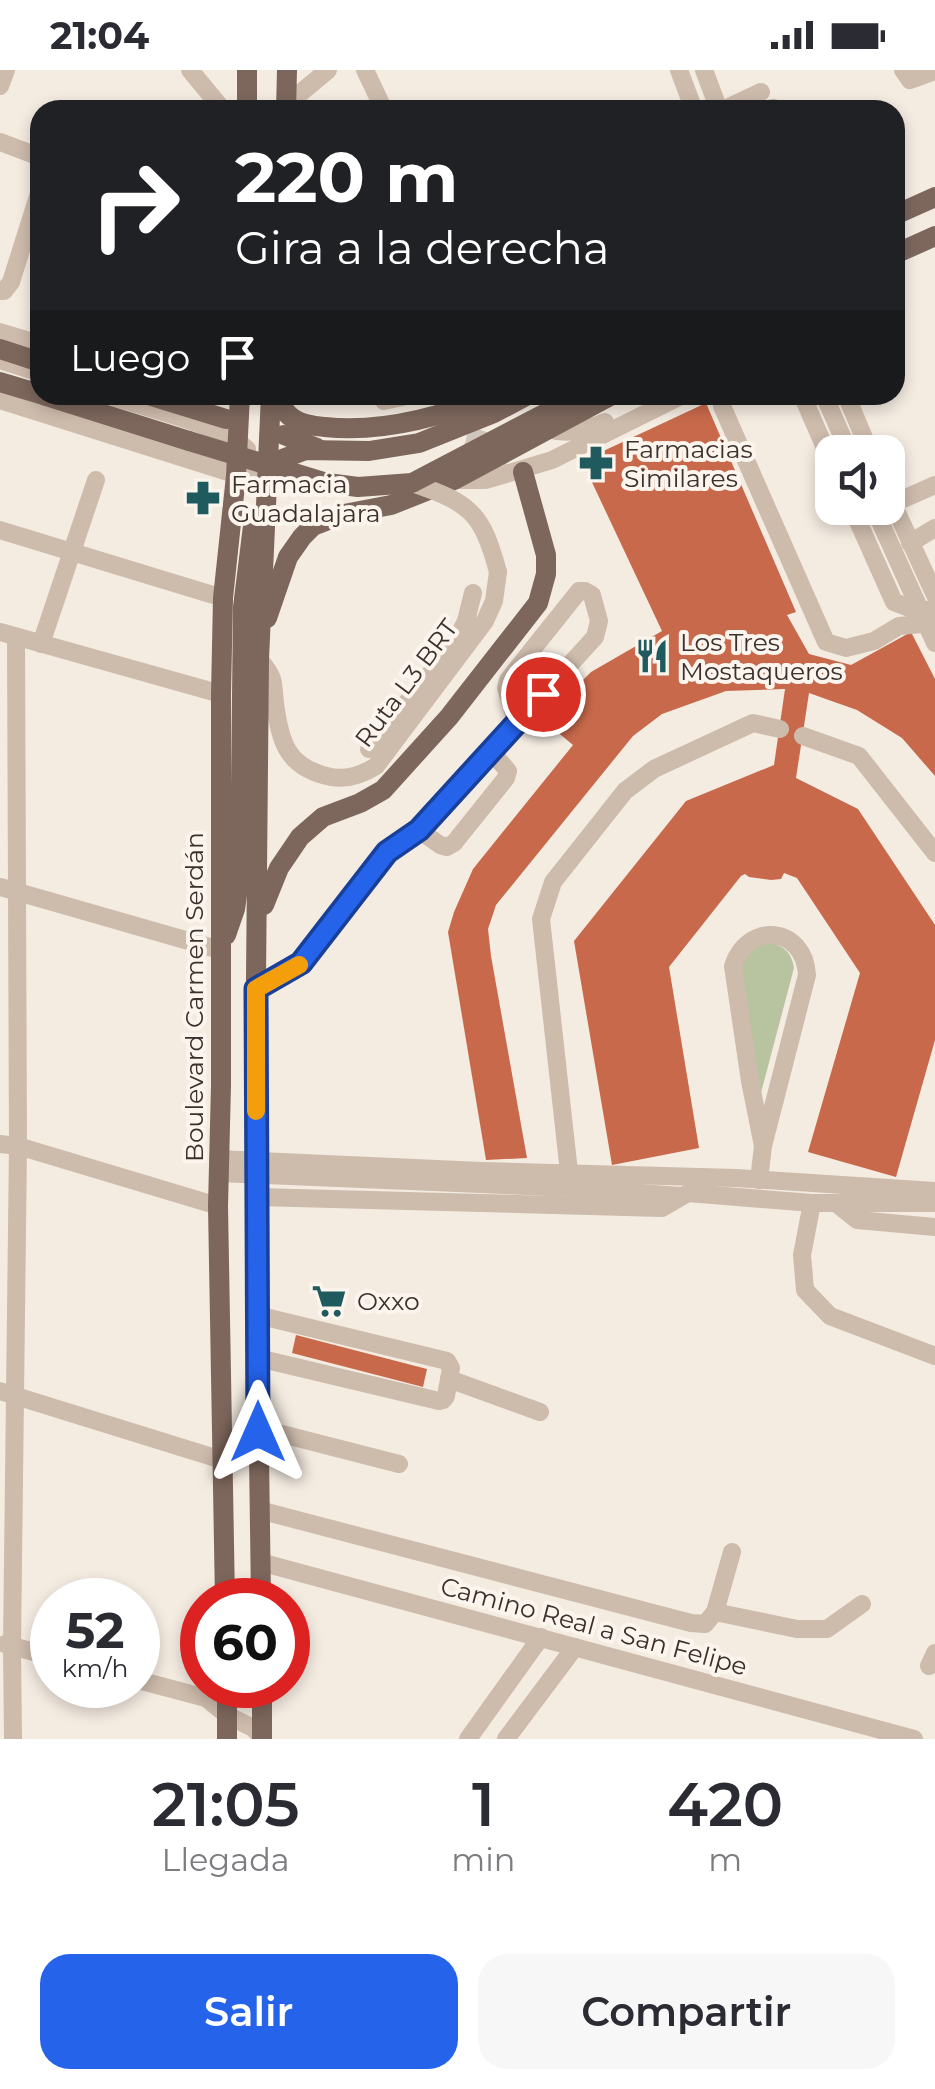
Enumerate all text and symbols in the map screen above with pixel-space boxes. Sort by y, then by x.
text: 21:04 [50,12,149,59]
text: 220 m [235,134,458,220]
icon: right [70,140,200,270]
text: Gira a la derecha [235,220,610,275]
icon: arrive [210,330,265,385]
text: Luego [70,334,190,381]
place label: Farmacias Similares [624,434,753,493]
map controls [815,435,905,525]
button: sound [815,435,905,525]
pharmacy icon: Farmacias Similares [577,444,615,482]
place label: Farmacia Guadalajara [231,469,380,528]
pharmacy icon: Farmacia Guadalajara [184,479,222,517]
street label: Ruta L3 BRT [348,613,464,753]
place label: Los Tres Mostaqueros [680,627,843,686]
restaurant icon: Los Tres Mostaqueros [633,637,671,675]
pin [501,652,586,737]
icon: arrive [516,667,571,722]
street label: Boulevard Carmen Serdán [179,832,209,1162]
supermarket icon: Oxxo [310,1282,348,1320]
place label: Oxxo [357,1286,420,1316]
position arrow [206,1380,310,1484]
street label: Camino Real a San Felipe [437,1571,751,1681]
speed limit sign: 60 [180,1578,310,1708]
text: 52 [66,1600,125,1661]
text: km/h [62,1653,128,1683]
text: 21:05 [152,1768,300,1841]
text: 1 [472,1768,495,1841]
text: 420 [667,1768,783,1841]
text: Llegada [162,1840,290,1879]
text: min [451,1840,515,1879]
text: m [708,1840,742,1879]
button: Salir [40,1954,458,2069]
button: Compartir [478,1954,895,2069]

